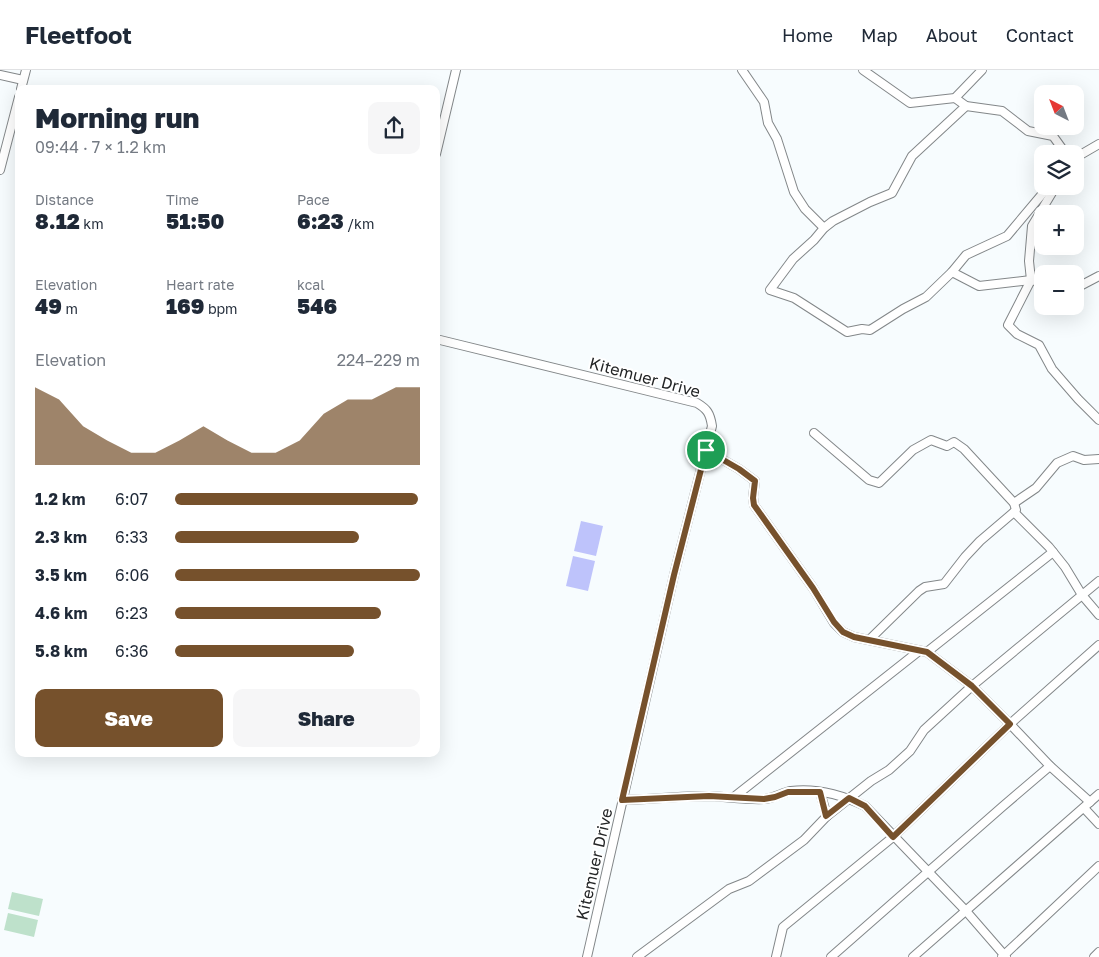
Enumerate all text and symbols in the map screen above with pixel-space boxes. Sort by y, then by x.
text: Fleetfoot [25,20,132,49]
text: Home [782,24,833,46]
text: Map [861,24,898,46]
text: About [926,24,978,46]
text: Contact [1006,24,1074,46]
north arrow [1034,85,1084,135]
map controls [1034,85,1084,315]
text: Morning run [35,101,199,134]
button: share [368,102,420,154]
text: 09:44 · 7 × 1.2 km [35,137,166,157]
button: layers [1034,145,1084,195]
text: Distance [35,191,94,208]
text: Time [166,191,199,208]
text: Pace [297,191,330,208]
button: + [1034,205,1084,255]
text: 8.12 [35,208,80,234]
text: 51:50 [166,208,224,234]
text: 6:23 [297,208,344,234]
text: km [80,215,104,232]
text: /km [344,215,374,232]
button: − [1034,265,1084,315]
text: Elevation [35,276,97,293]
text: Heart rate [166,276,234,293]
text: kcal [297,276,325,293]
text: 49 [35,293,62,319]
text: 169 [166,293,204,319]
text: 546 [297,293,337,319]
text: m [62,300,78,317]
text: bpm [204,300,238,317]
text: Elevation [35,350,106,370]
text: 224–229 m [337,350,420,370]
street label: Kitemuer Drive [587,353,703,401]
pin [685,429,727,471]
icon: arrive [692,436,720,464]
text: 1.2 km [35,489,85,509]
text: 6:07 [115,489,148,509]
text: 2.3 km [35,527,87,547]
text: 6:33 [115,527,148,547]
text: 3.5 km [35,565,87,585]
text: 6:06 [115,565,149,585]
text: 4.6 km [35,603,88,623]
text: 6:23 [115,603,148,623]
text: 5.8 km [35,641,87,661]
text: 6:36 [115,641,149,661]
button: Save [35,689,223,747]
button: Share [233,689,420,747]
street label: Kitemuer Drive [571,806,617,922]

